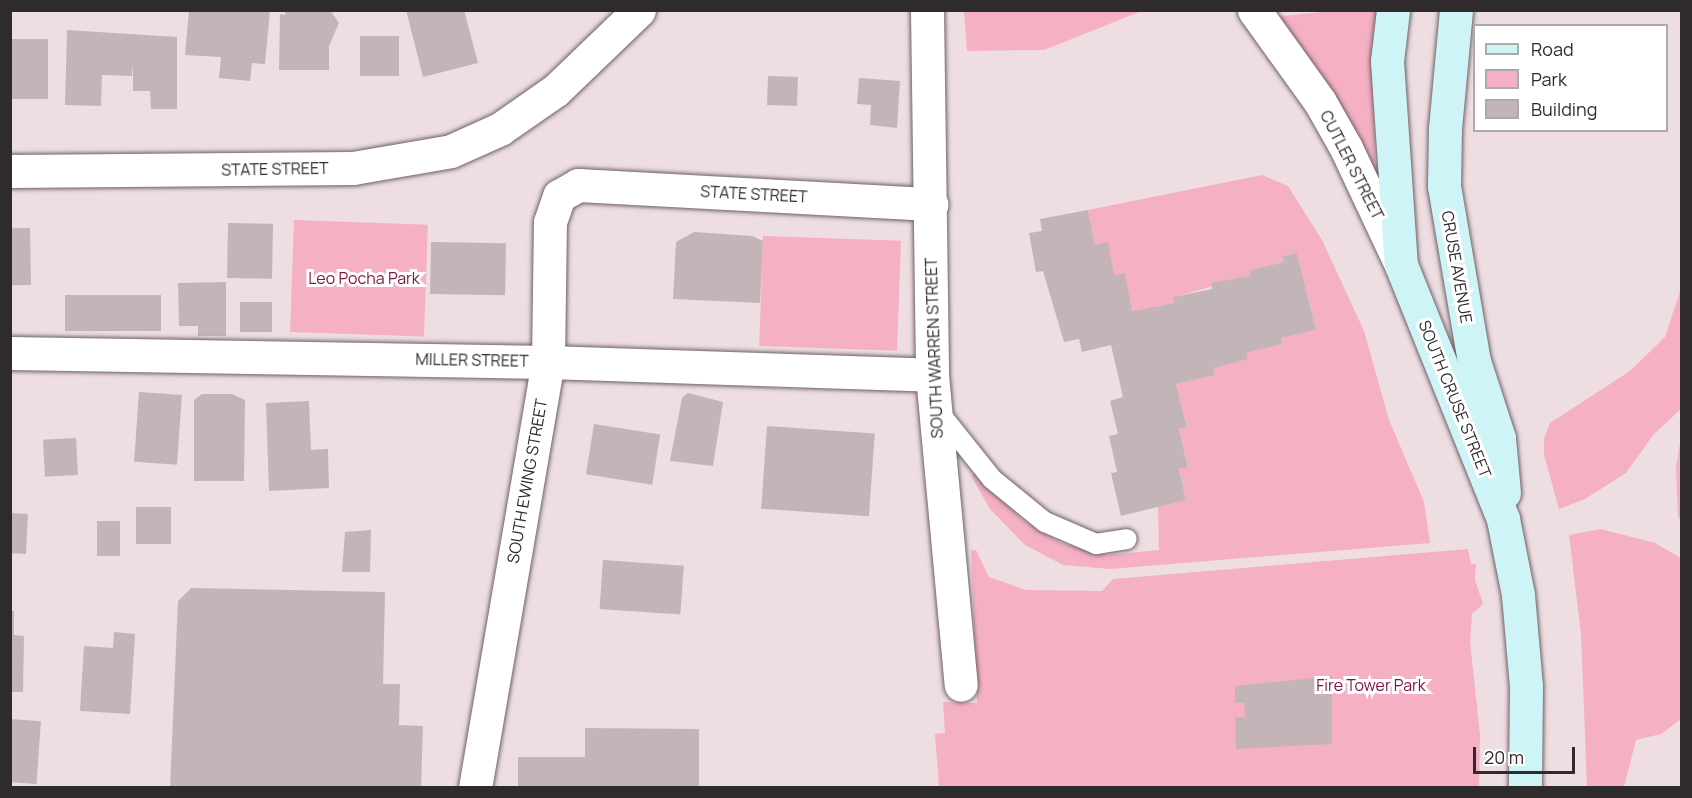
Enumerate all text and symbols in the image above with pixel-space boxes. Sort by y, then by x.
legend [1473,24,1668,132]
text: Road [1531,37,1574,61]
text: Park [1531,67,1567,91]
text: Building [1531,97,1597,121]
street label: CUTLER STREET [1316,107,1388,223]
street label: STATE STREET [221,158,329,180]
street label: STATE STREET [700,182,808,206]
street label: CRUSE AVENUE [1438,209,1476,325]
street label: SOUTH WARREN STREET [921,257,947,439]
park label: Leo Pocha Park [308,268,420,288]
street label: SOUTH CRUSE STREET [1415,317,1495,481]
street label: MILLER STREET [415,349,529,371]
street label: SOUTH EWING STREET [503,397,551,565]
park label: Fire Tower Park [1316,675,1426,695]
scale bar [1476,735,1578,773]
text: 20 m [1484,745,1524,769]

